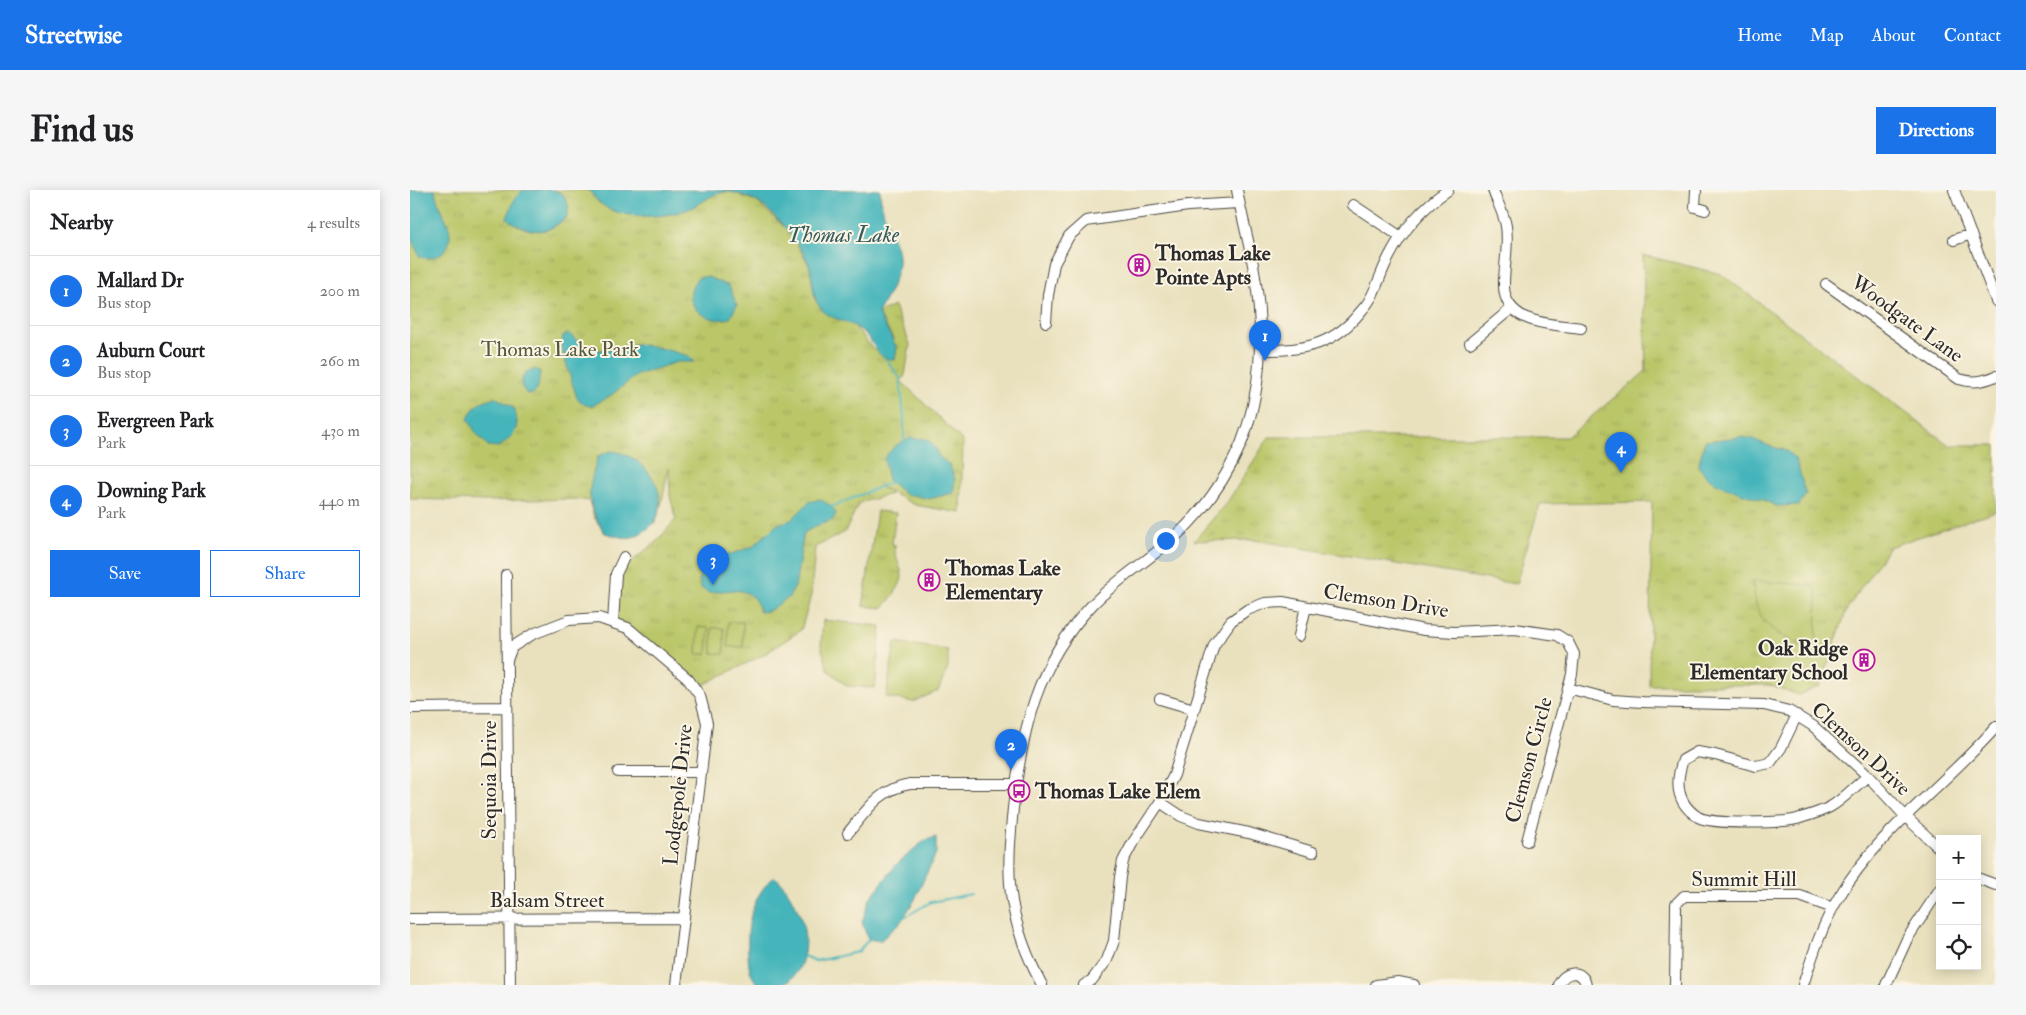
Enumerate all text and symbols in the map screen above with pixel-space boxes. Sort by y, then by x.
text: Streetwise [25,20,122,51]
text: Home [1737,24,1782,47]
text: Map [1810,24,1844,47]
text: About [1872,24,1916,47]
text: Contact [1944,24,2001,47]
button: Directions [1876,107,1996,154]
text: Find us [30,108,134,152]
text: Nearby [50,209,113,236]
text: 4 results [307,213,360,233]
water label: Thomas Lake [787,221,900,249]
place label: Thomas Lake Pointe Apts [1154,240,1271,291]
building icon: Thomas Lake Pointe Apts [1127,253,1151,277]
text: Mallard Dr [97,269,184,293]
street label: Woodgate Lane [1845,269,1969,369]
text: 1 [63,281,69,301]
text: 200 m [320,281,360,301]
text: Bus stop [97,293,151,313]
pin: 1 [1249,320,1281,361]
park label: Thomas Lake Park [481,336,639,363]
text: Auburn Court [97,339,205,363]
text: 2 [62,351,70,371]
text: 260 m [320,351,360,371]
text: Bus stop [97,363,151,383]
text: Evergreen Park [97,409,214,433]
text: 3 [63,421,69,441]
text: 430 m [321,421,360,441]
pin: 4 [1605,432,1637,473]
text: Park [97,433,126,453]
text: Downing Park [97,479,206,503]
text: 4 [62,491,70,511]
text: 440 m [319,491,360,511]
text: Park [97,503,126,523]
your location [1153,528,1179,554]
pin: 3 [697,544,729,585]
button: Save [50,550,200,597]
button: Share [210,550,360,597]
place label: Thomas Lake Elementary [944,555,1061,606]
building icon: Thomas Lake Elementary [917,568,941,592]
street label: Clemson Drive [1321,578,1451,624]
place label: Oak Ridge Elementary School [1690,635,1849,686]
building icon: Oak Ridge Elementary School [1852,648,1876,672]
street label: Clemson Circle [1499,694,1559,826]
street label: Clemson Drive [1806,696,1917,802]
street label: Sequoia Drive [476,720,503,840]
street label: Lodgepole Drive [657,723,699,867]
pin: 2 [995,729,1027,770]
place label: Thomas Lake Elem [1034,778,1201,805]
bus stop icon: Thomas Lake Elem [1007,779,1031,803]
map controls [1936,835,1981,970]
button: + [1936,835,1981,880]
street label: Summit Hill [1691,866,1797,893]
button: − [1936,880,1981,925]
street label: Balsam Street [490,887,605,914]
button: locate [1936,925,1981,970]

